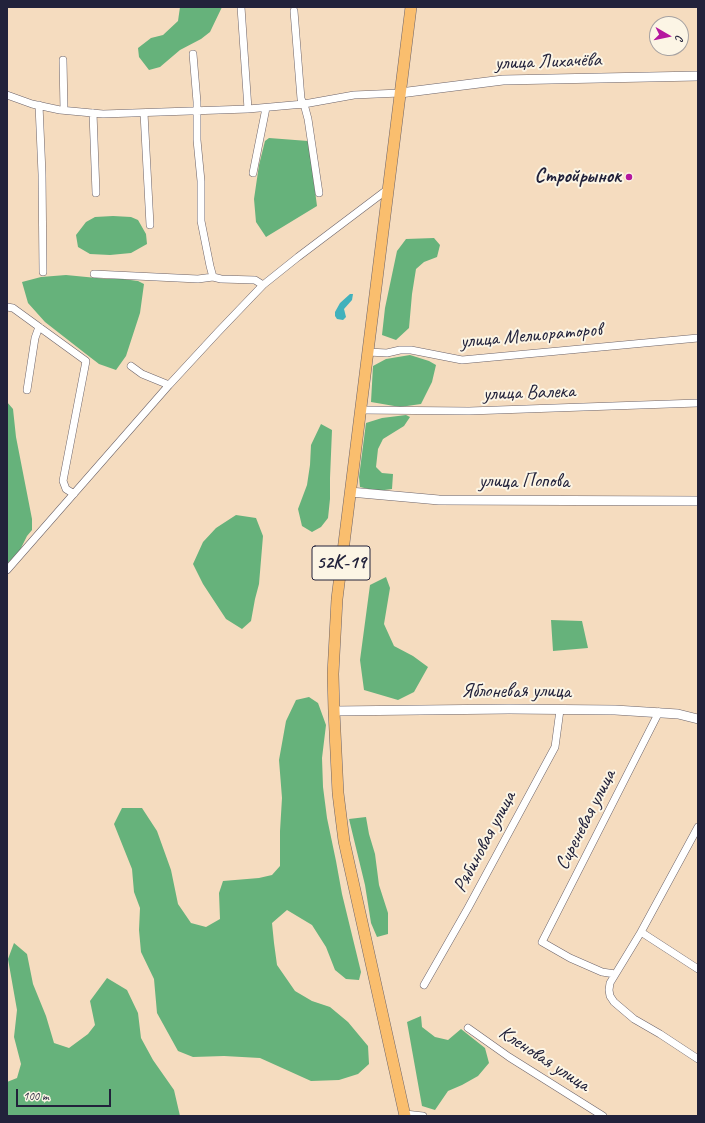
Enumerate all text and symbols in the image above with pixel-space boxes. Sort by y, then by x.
north arrow [649,16,689,56]
text: С [673,34,687,41]
street label: улица Лихачёва [494,48,602,76]
place label: Стройрынок [535,165,621,189]
marker: Стройрынок [624,172,634,182]
street label: улица Мелиораторов [459,318,603,354]
street label: улица Валека [483,379,575,407]
street label: улица Попова [479,470,569,494]
road number: 52К-19 [312,546,370,580]
street label: Яблоневая улица [461,680,571,704]
street label: Сиреневая улица [550,766,622,874]
street label: Рябиновая улица [448,787,522,897]
street label: Кленовая улица [494,1021,594,1097]
scale bar [18,1081,113,1107]
text: 100 m [23,1088,49,1104]

